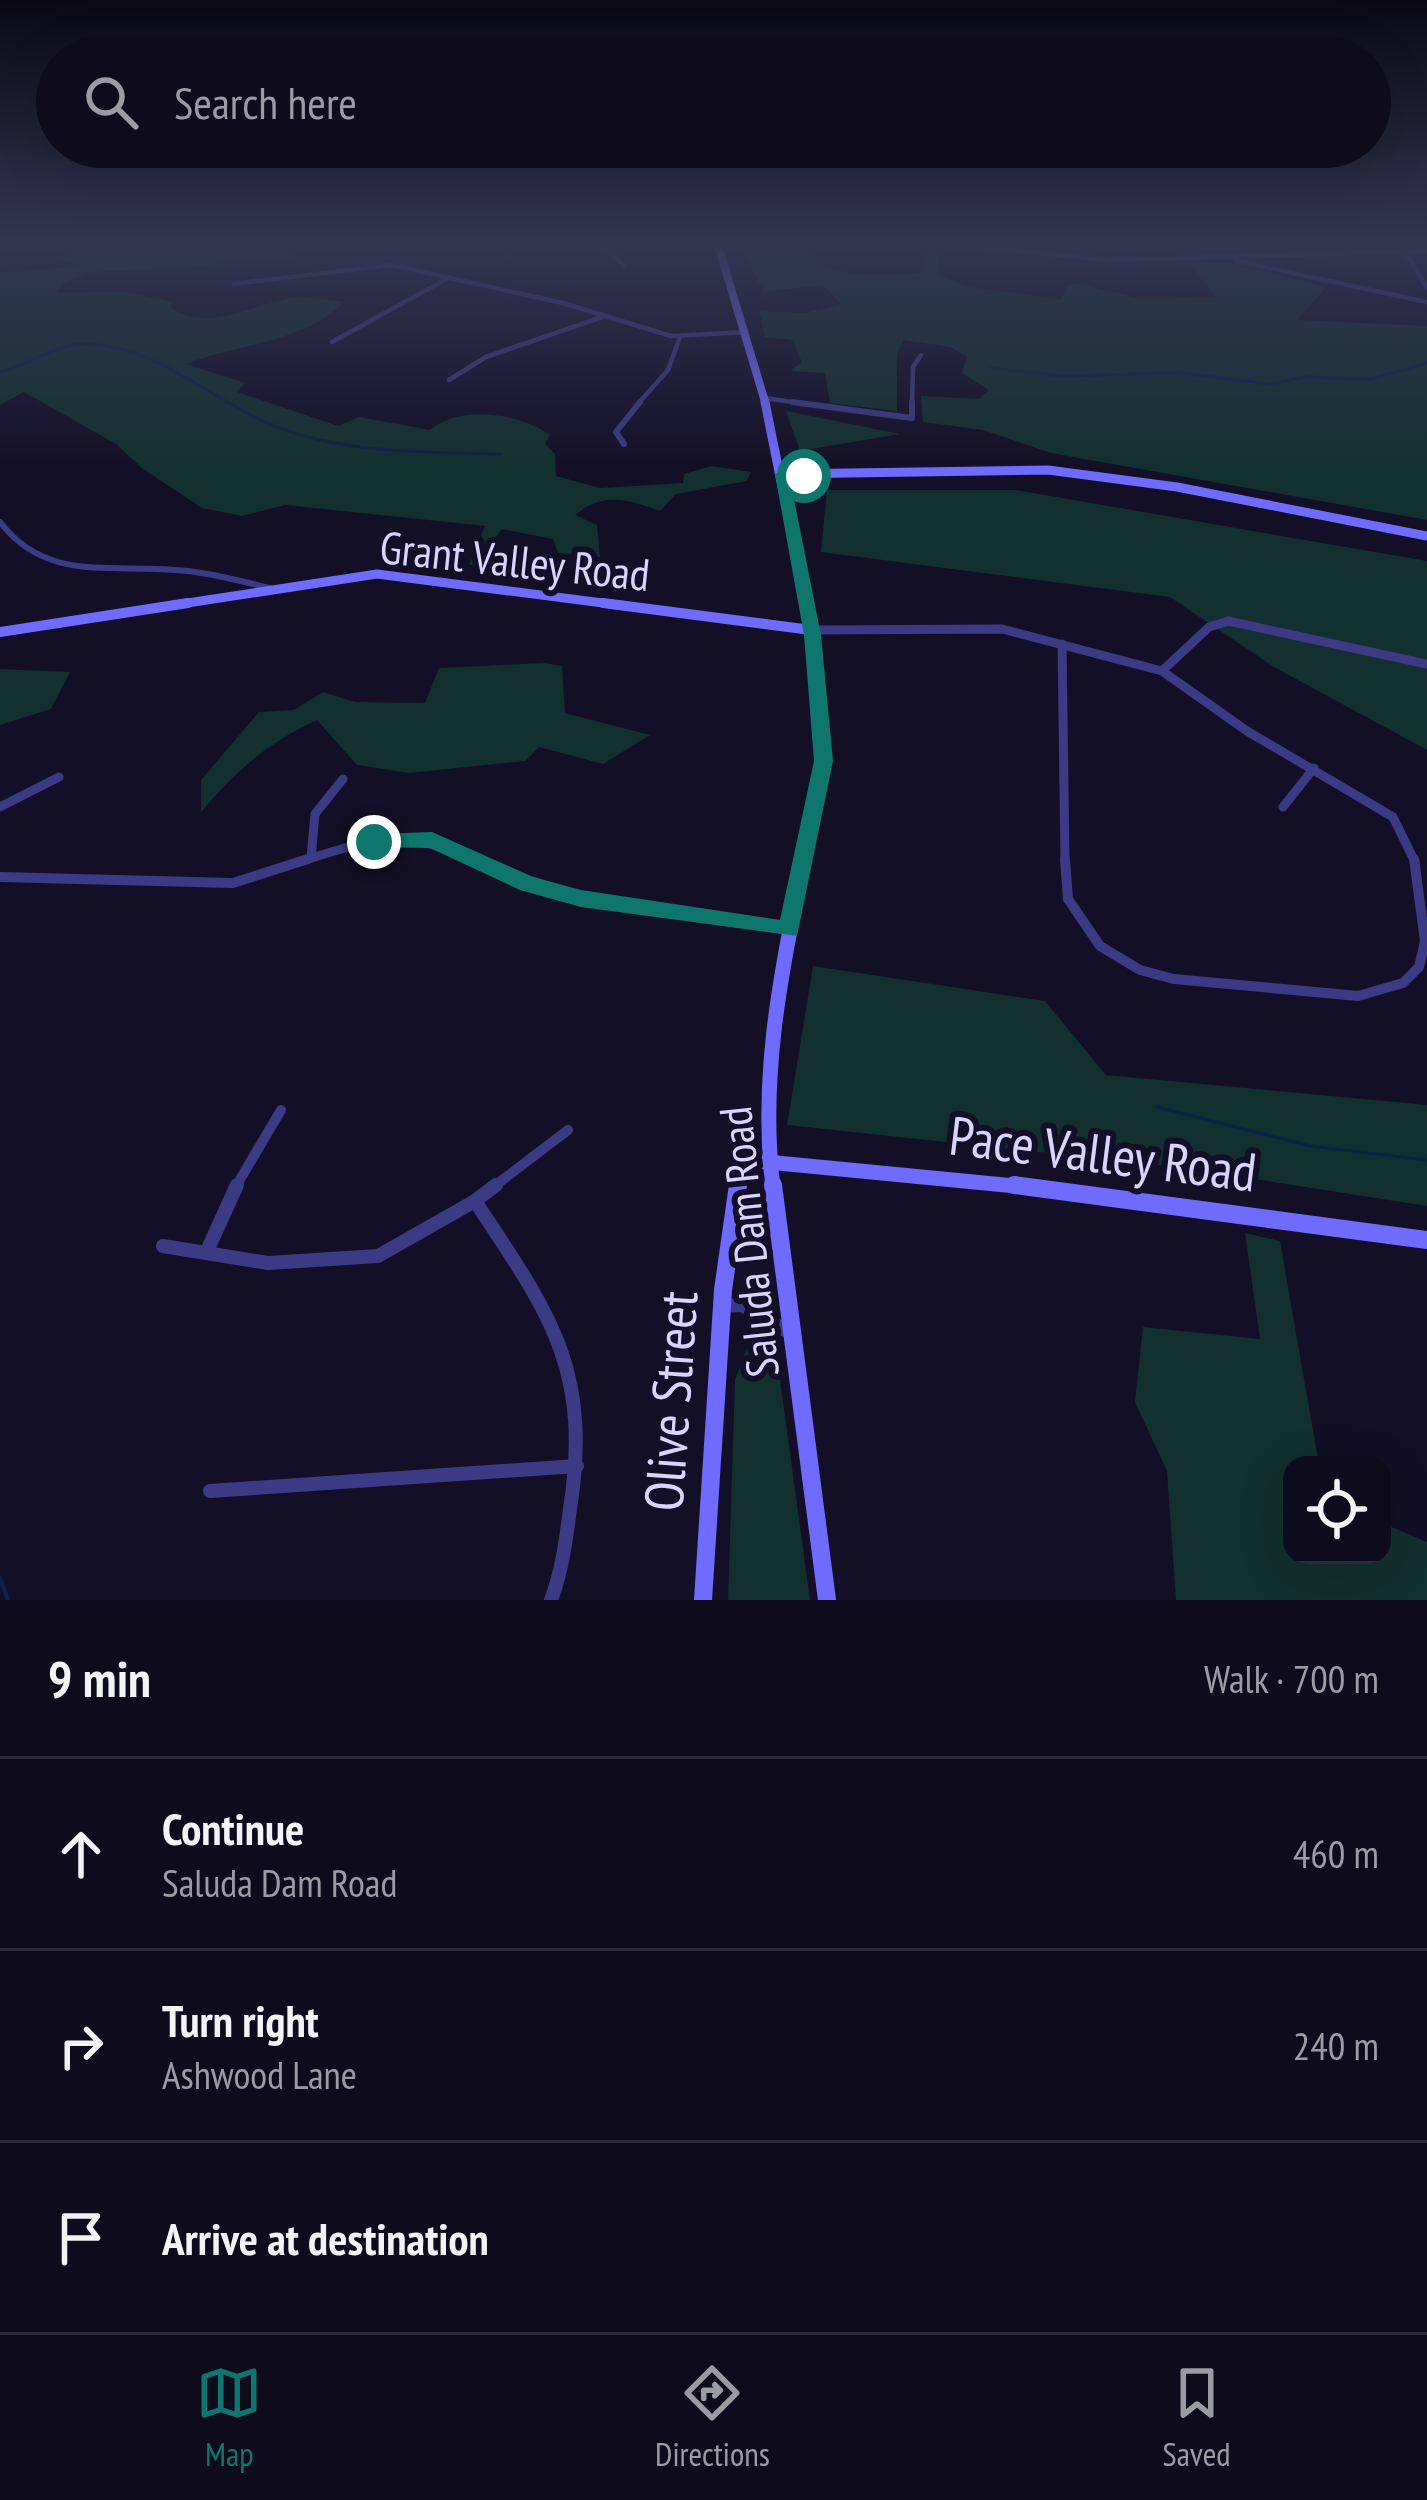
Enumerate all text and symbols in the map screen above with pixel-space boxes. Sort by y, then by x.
search box [36,36,1391,168]
icon: search [78,69,144,135]
text: Search here [174,73,357,131]
route start [777,449,831,503]
street label: Grant Valley Road [377,517,653,603]
route end [347,815,401,869]
street label: Pace Valley Road [946,1099,1260,1207]
street label: Saluda Dam Road [705,1104,791,1380]
street label: Olive Street [627,1288,713,1513]
map controls [1283,1456,1391,1564]
button: locate [1283,1456,1391,1564]
text: 9 min [48,1645,151,1711]
text: Walk · 700 m [1204,1653,1379,1704]
text: Continue [162,1799,304,1857]
icon: ahead [48,1821,114,1887]
text: 460 m [1293,1828,1379,1879]
text: Saluda Dam Road [162,1857,397,1908]
text: Turn right [162,1991,319,2049]
icon: right [48,2013,114,2079]
text: 240 m [1293,2020,1379,2071]
text: Ashwood Lane [162,2049,357,2100]
icon: arrive [48,2205,114,2271]
text: Arrive at destination [162,2209,489,2267]
tab: Map [196,2360,262,2475]
tab: Directions [655,2360,770,2475]
tab: Saved [1163,2360,1231,2475]

